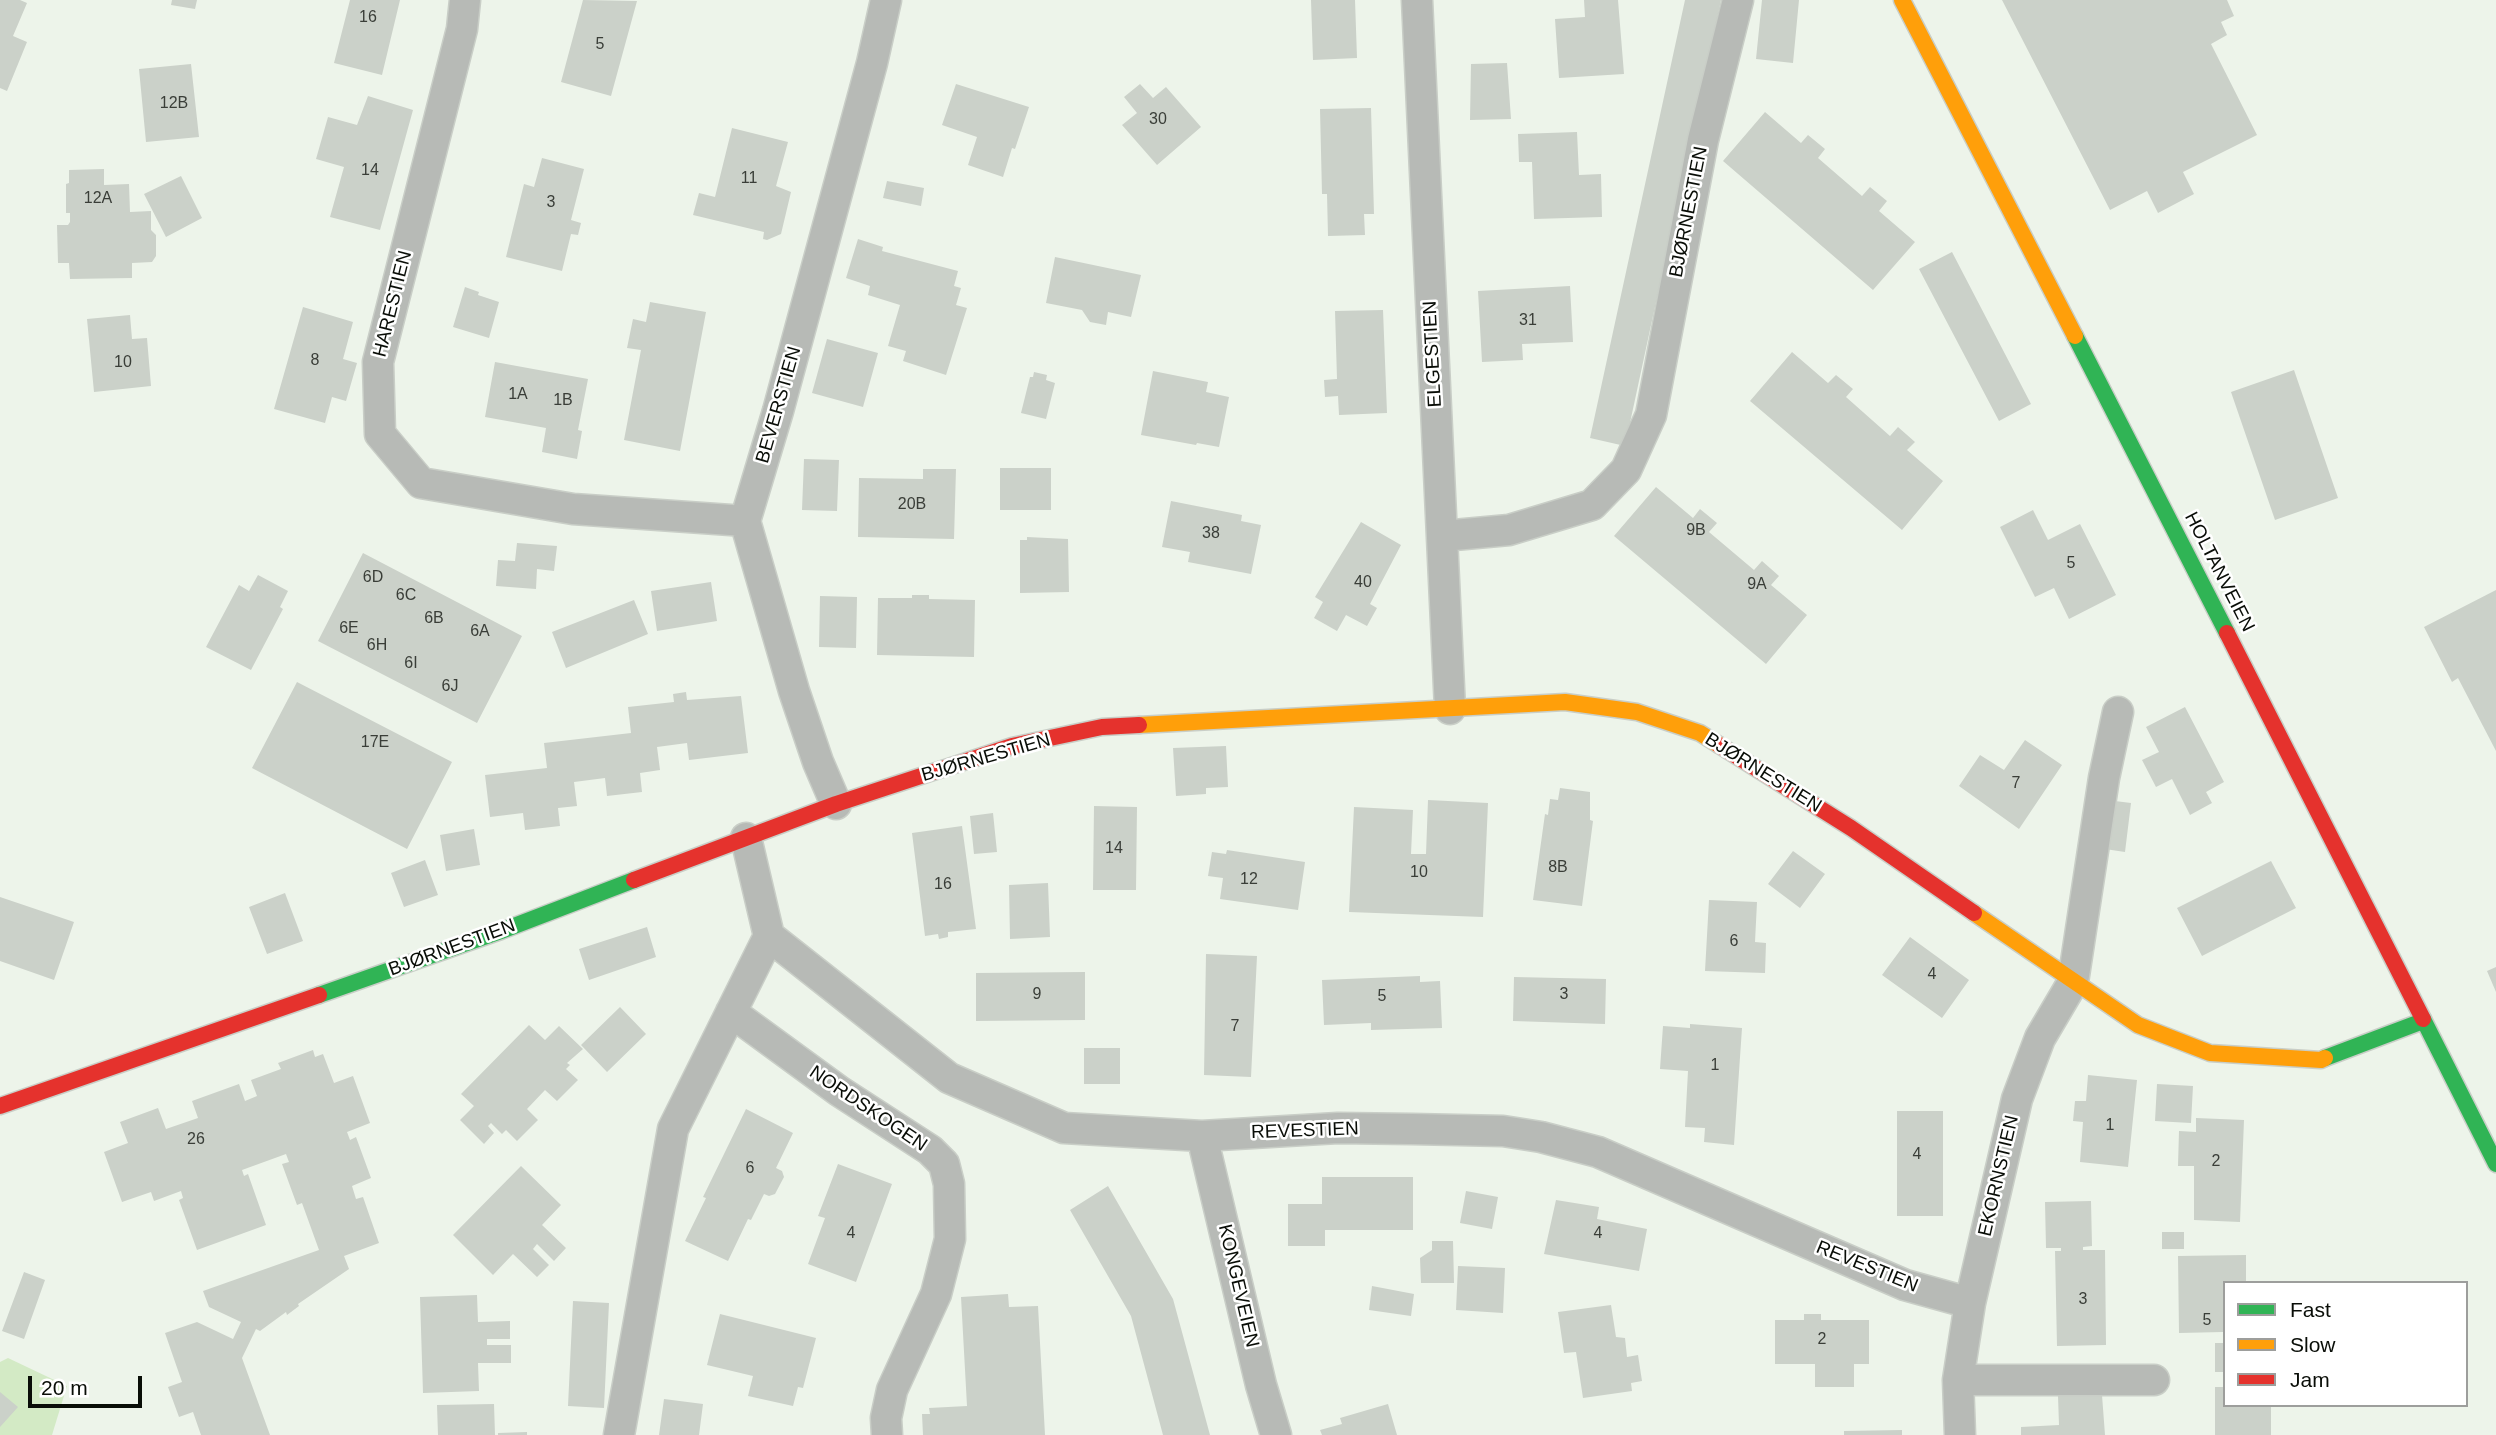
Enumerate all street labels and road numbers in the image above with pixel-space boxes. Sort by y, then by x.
street label: BJØRNESTIEN [1665,145,1713,279]
street label: HARESTIEN [369,248,417,360]
street label: ELGESTIEN [1419,300,1447,408]
street label: BEVERSTIEN [751,344,807,466]
street label: HOLTANVEIEN [2179,508,2259,636]
street label: BJØRNESTIEN [1701,728,1825,818]
street label: BJØRNESTIEN [919,729,1053,787]
street label: BJØRNESTIEN [386,915,518,981]
street label: NORDSKOGEN [805,1061,931,1157]
street label: EKORNSTIEN [1974,1113,2024,1239]
street label: REVESTIEN [1251,1118,1359,1144]
street label: KONGEVEIEN [1213,1222,1263,1350]
street label: REVESTIEN [1813,1236,1921,1298]

